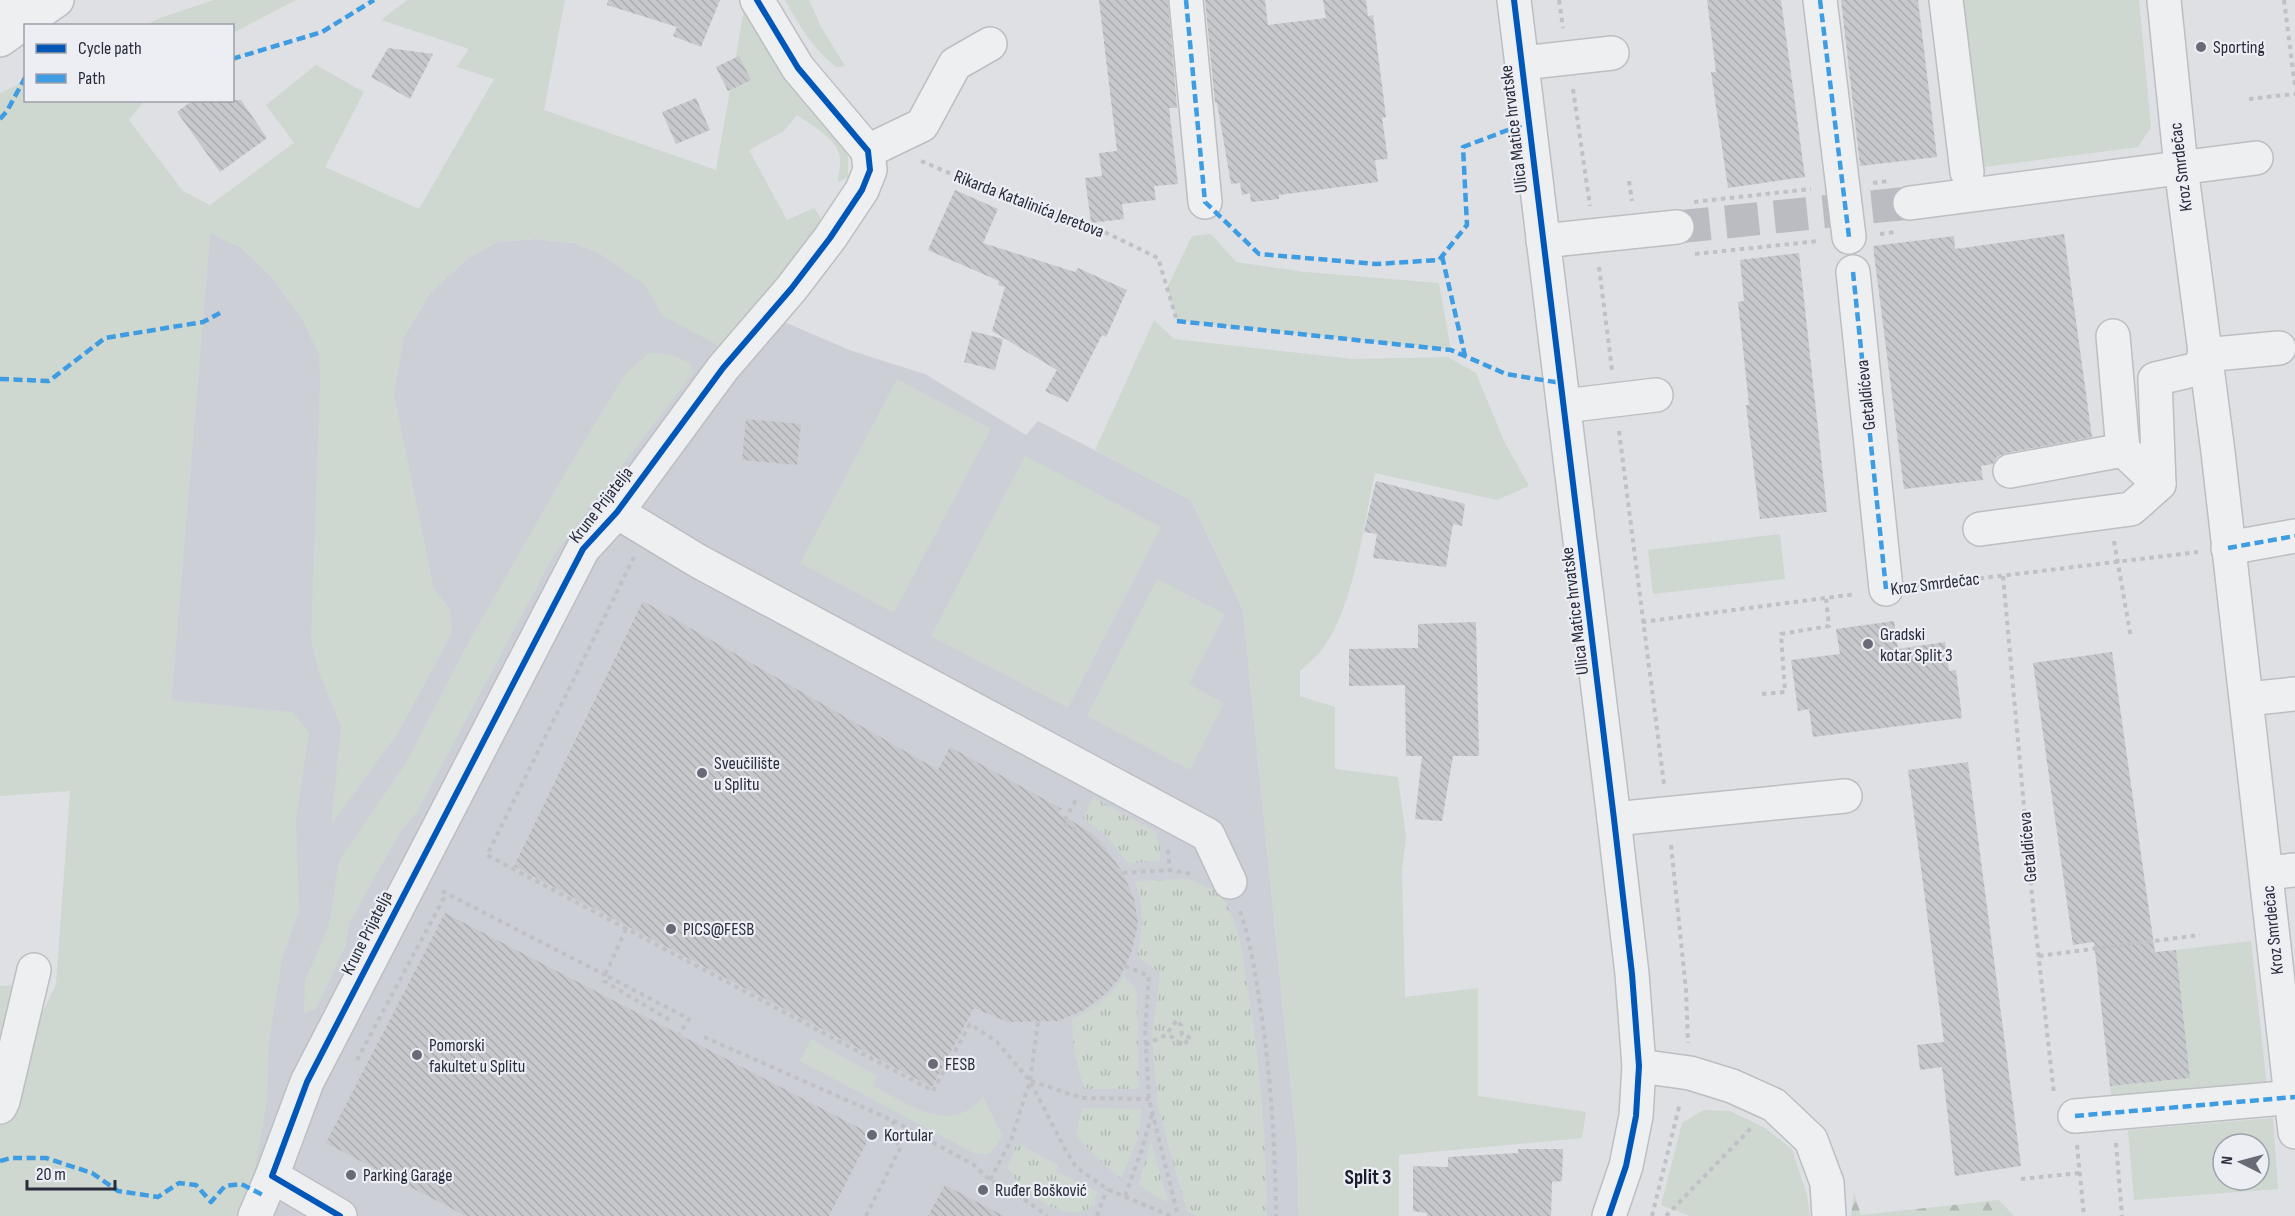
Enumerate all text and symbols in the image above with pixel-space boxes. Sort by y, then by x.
legend [24,24,234,102]
place label: Sporting [2213,37,2265,58]
text: Cycle path [78,38,142,59]
marker: Sporting [2194,40,2208,54]
street label: Ulica Matice hrvatske [1496,64,1532,194]
text: Path [78,68,106,89]
street label: Kroz Smrdečac [2165,121,2197,213]
street label: Rikarda Katalinića Jeretova [951,166,1107,242]
street label: Getaldićeva [1852,359,1880,431]
street label: Krune Prijatelja [565,463,637,547]
street label: Ulica Matice hrvatske [1557,546,1593,676]
street label: Kroz Smrdečac [1889,568,1981,600]
place label: Gradski kotar Split 3 [1880,624,1953,666]
marker: Gradski kotar Split 3 [1861,637,1875,651]
place label: Sveučilište u Splitu [714,753,780,795]
marker: Sveučilište u Splitu [695,766,709,780]
street label: Getaldićeva [2014,811,2042,883]
street label: Kroz Smrdečac [2258,884,2288,976]
street label: Krune Prijatelja [337,888,397,978]
place label: PICS@FESB [683,919,754,940]
marker: PICS@FESB [664,922,678,936]
place label: Pomorski fakultet u Splitu [429,1035,525,1077]
marker: Pomorski fakultet u Splitu [410,1048,424,1062]
place label: FESB [945,1054,975,1075]
marker: FESB [926,1057,940,1071]
place label: Kortular [884,1125,933,1146]
marker: Kortular [865,1128,879,1142]
north arrow [2211,1132,2271,1192]
scale bar [27,1153,116,1191]
text: N [2218,1155,2237,1166]
text: 20 m [36,1164,66,1185]
place label: Parking Garage [363,1165,452,1186]
district label: Split 3 [1344,1165,1392,1190]
marker: Parking Garage [344,1168,358,1182]
place label: Ruđer Bošković [995,1180,1087,1201]
marker: Ruđer Bošković [976,1183,990,1197]

